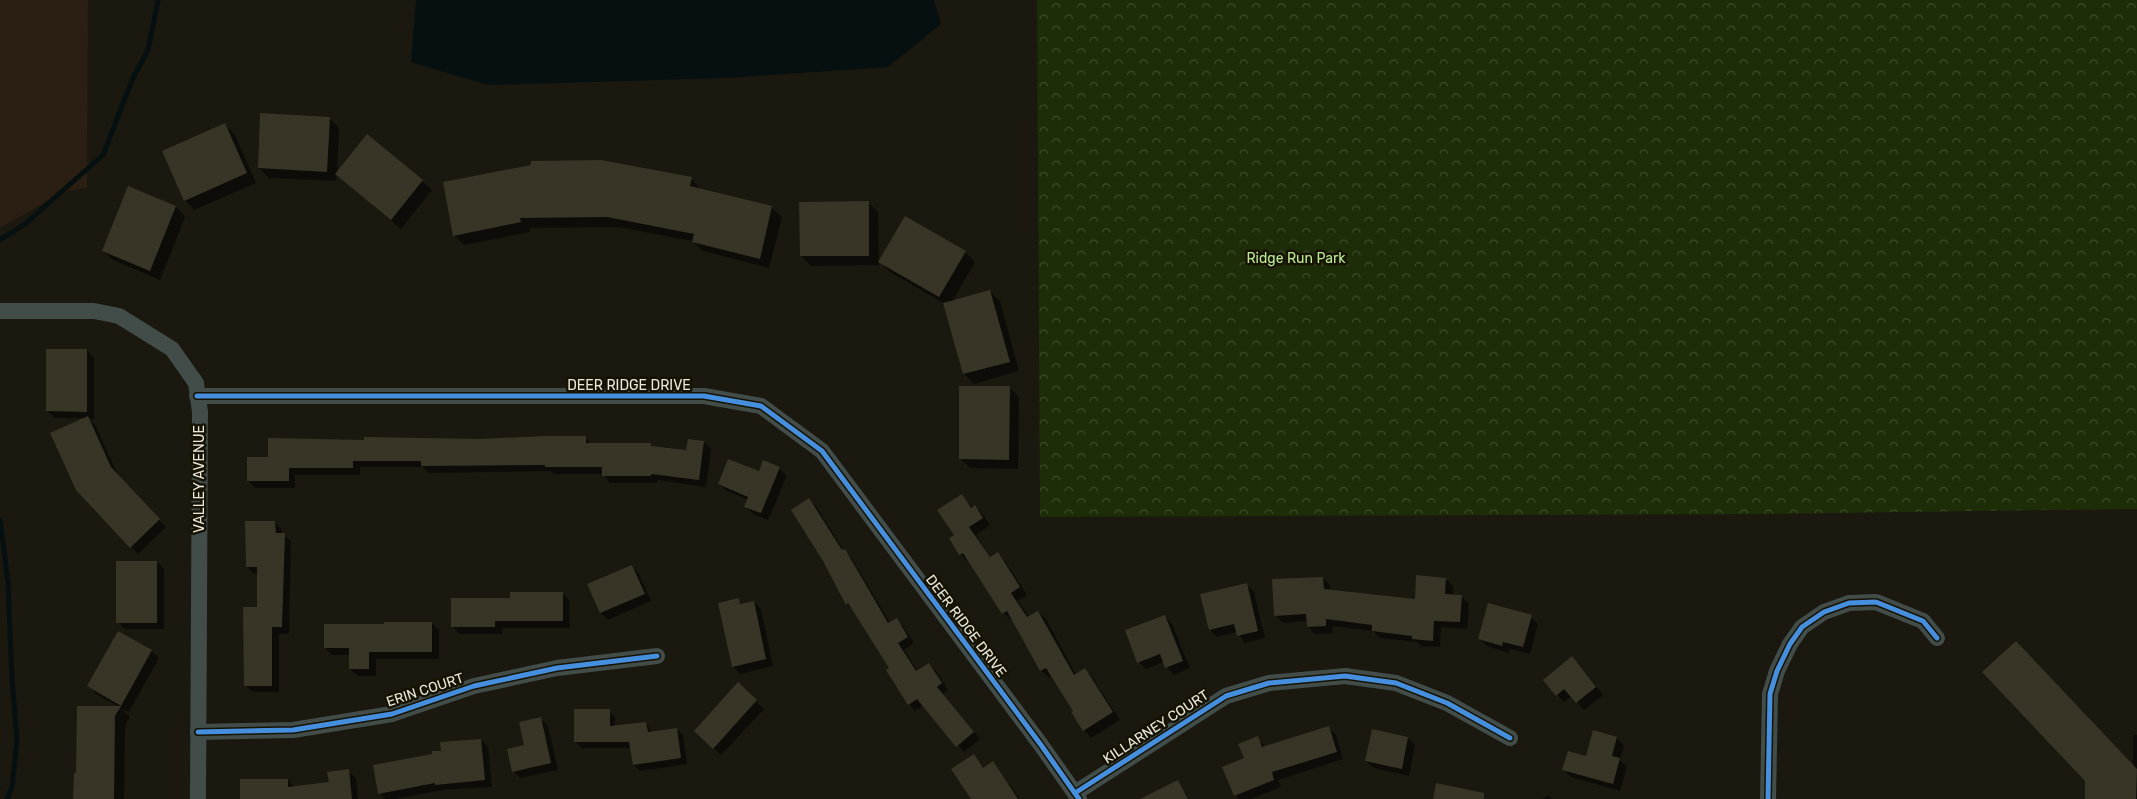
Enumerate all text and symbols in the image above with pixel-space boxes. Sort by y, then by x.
park label: Ridge Run Park [1246,250,1346,267]
street label: DEER RIDGE DRIVE [567,377,691,394]
street label: VALLEY AVENUE [191,425,208,533]
street label: DEER RIDGE DRIVE [922,572,1010,680]
street label: ERIN COURT [384,669,466,711]
street label: KILLARNEY COURT [1100,686,1212,768]

